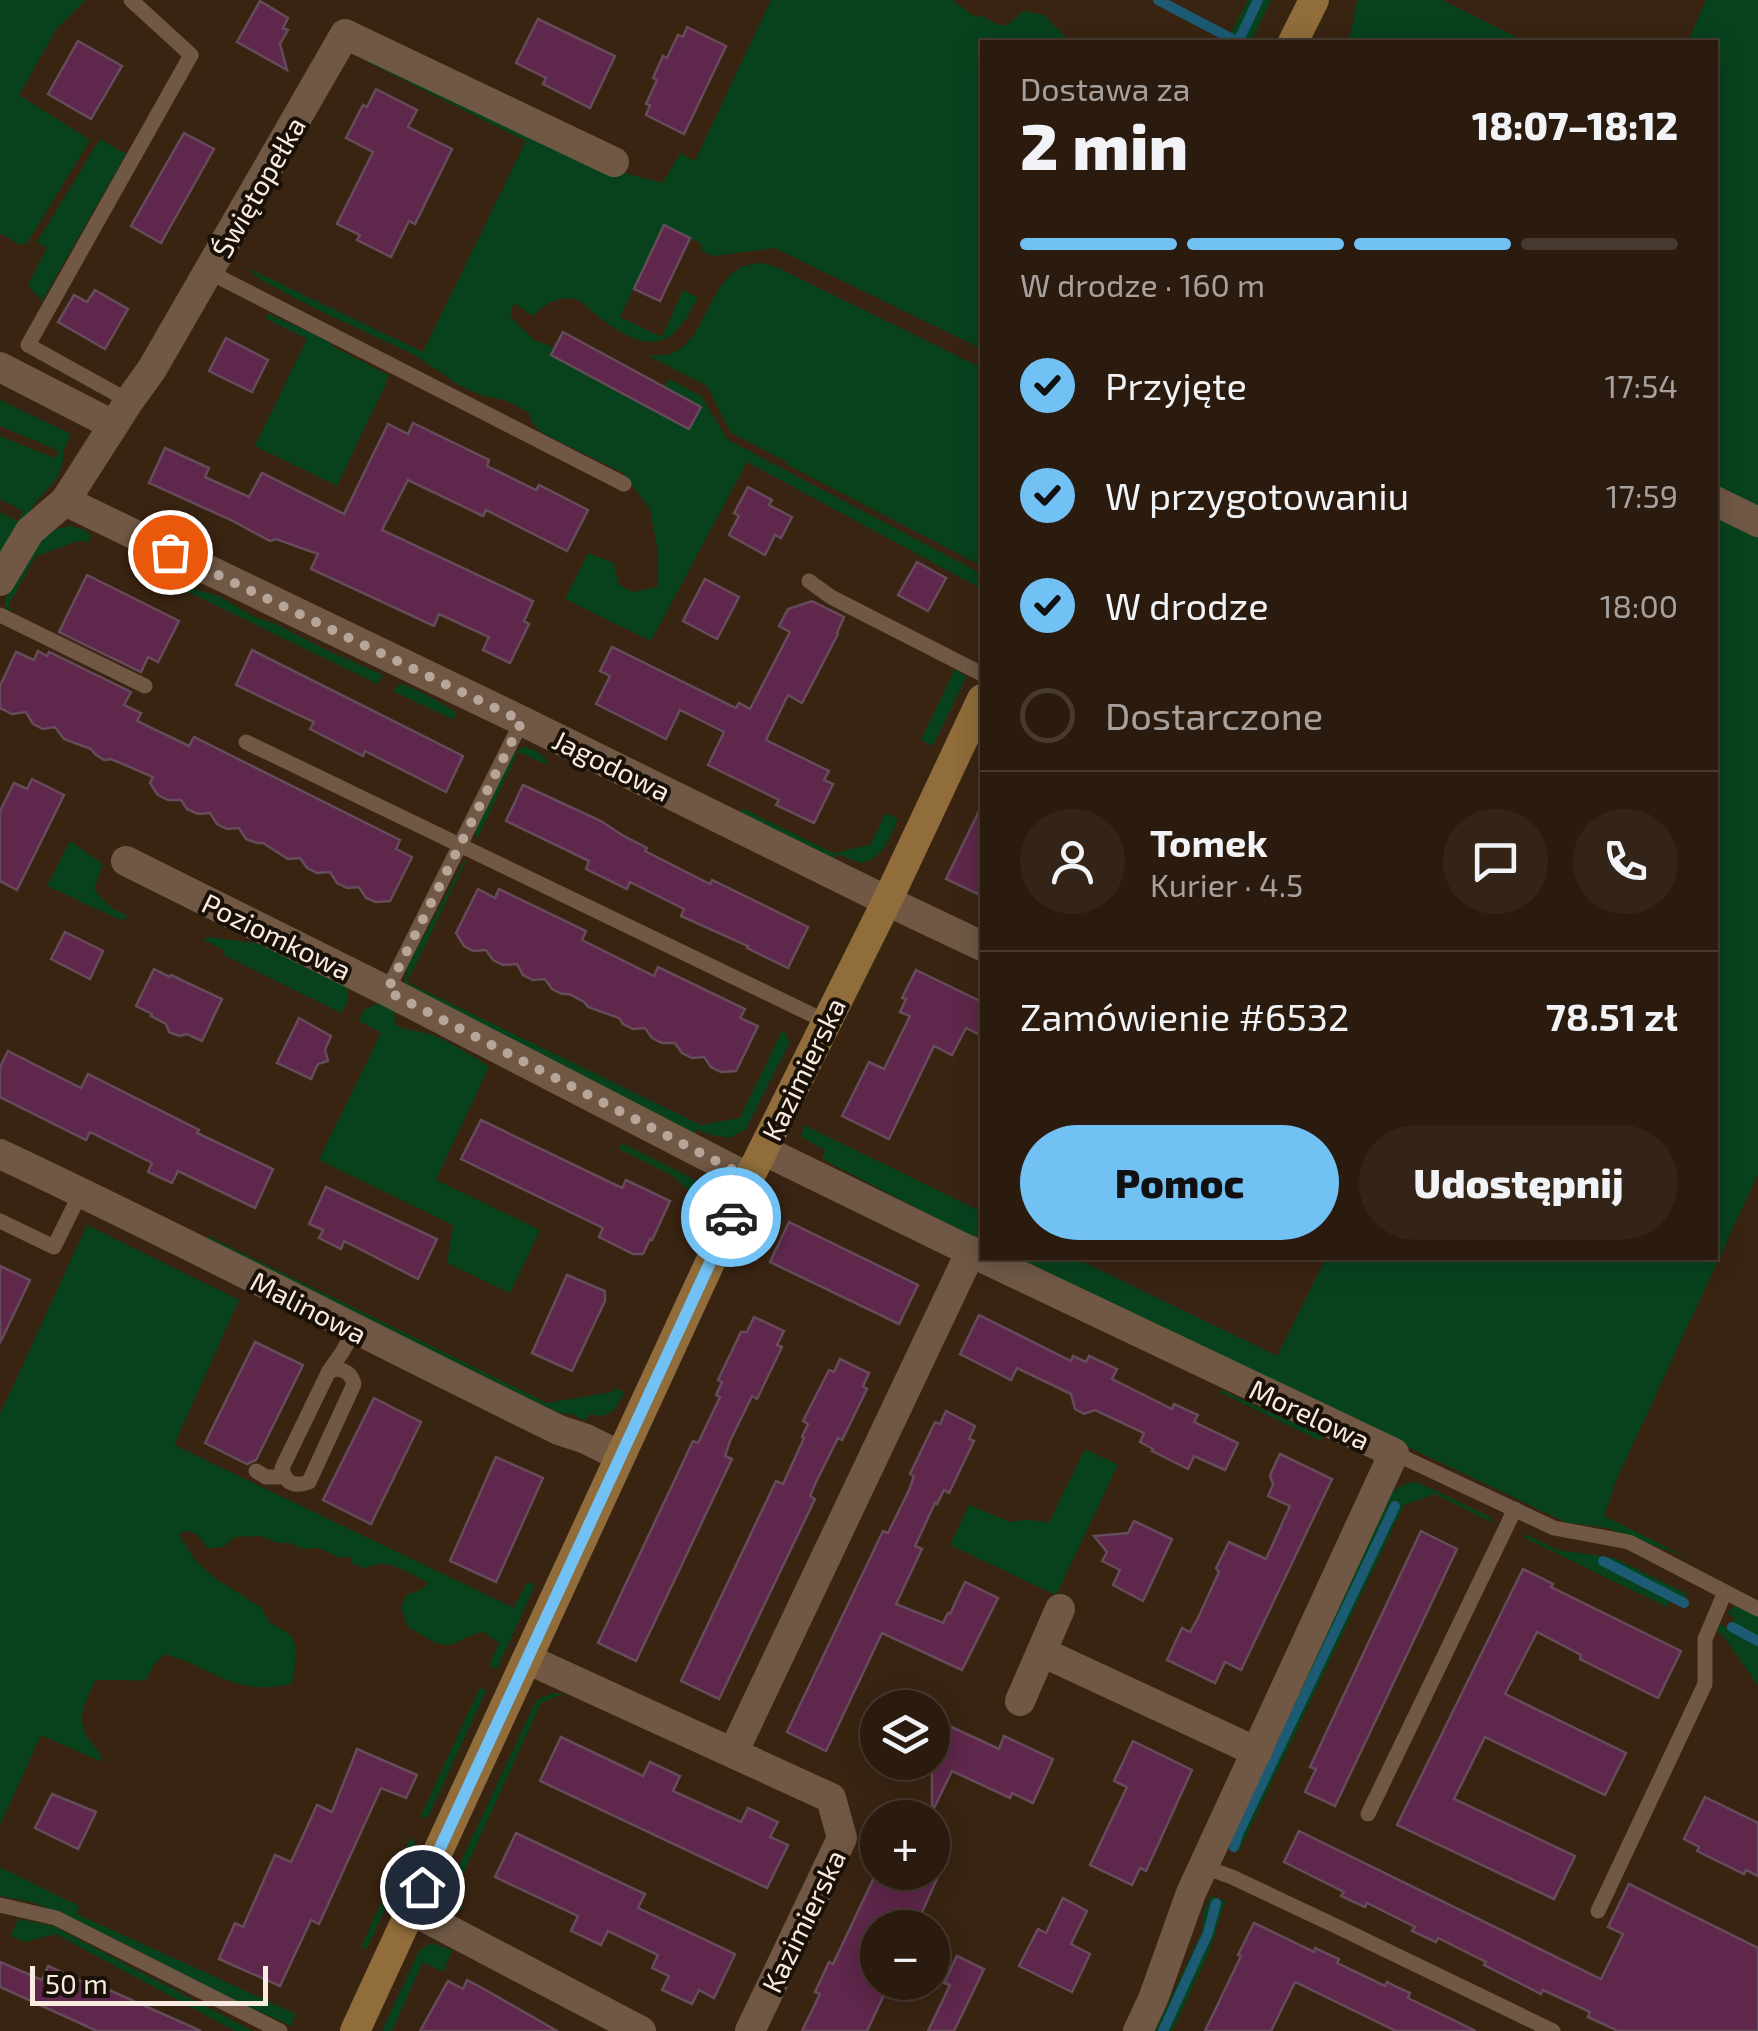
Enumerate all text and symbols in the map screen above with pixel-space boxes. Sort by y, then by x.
text: Dostawa za [1020,69,1190,107]
text: 18:07–18:12 [1472,102,1678,148]
text: 2 min [1020,105,1188,183]
street label: Świętopełka [204,110,312,264]
text: W drodze · 160 m [1020,265,1265,303]
icon: check [1020,358,1075,413]
text: Przyjęte [1105,362,1247,408]
text: 17:54 [1604,366,1678,404]
icon: check [1020,468,1075,523]
text: W przygotowaniu [1105,472,1409,518]
text: 17:59 [1606,476,1678,514]
pin [128,510,213,595]
icon: bag [143,525,198,580]
icon: check [1020,578,1075,633]
text: W drodze [1105,582,1269,628]
text: 18:00 [1600,586,1678,624]
text: Dostarczone [1105,692,1323,738]
street label: Jagodowa [548,722,676,808]
button: person [1020,809,1125,914]
button: chat [1443,809,1548,914]
button: phone [1573,809,1678,914]
text: Tomek [1150,819,1268,865]
text: Kurier · 4.5 [1150,865,1303,903]
street label: Poziomkowa [197,885,357,987]
street label: Kazimierska [754,992,852,1146]
text: Zamówienie #6532 [1020,993,1349,1039]
text: 78.51 zł [1546,993,1678,1039]
button: Pomoc [1020,1125,1339,1240]
button: Udostępnij [1359,1125,1678,1240]
courier [681,1167,781,1267]
icon: car [704,1190,759,1245]
street label: Malinowa [245,1263,373,1351]
street label: Morelowa [1244,1371,1376,1457]
map controls [860,1690,950,2000]
button: layers [860,1690,950,1780]
button: + [860,1800,950,1890]
street label: Kazimierska [754,1844,852,1998]
pin [380,1845,465,1930]
icon: home [395,1860,450,1915]
button: − [860,1910,950,2000]
scale bar [30,1961,268,2006]
text: 50 m [45,1966,108,2000]

